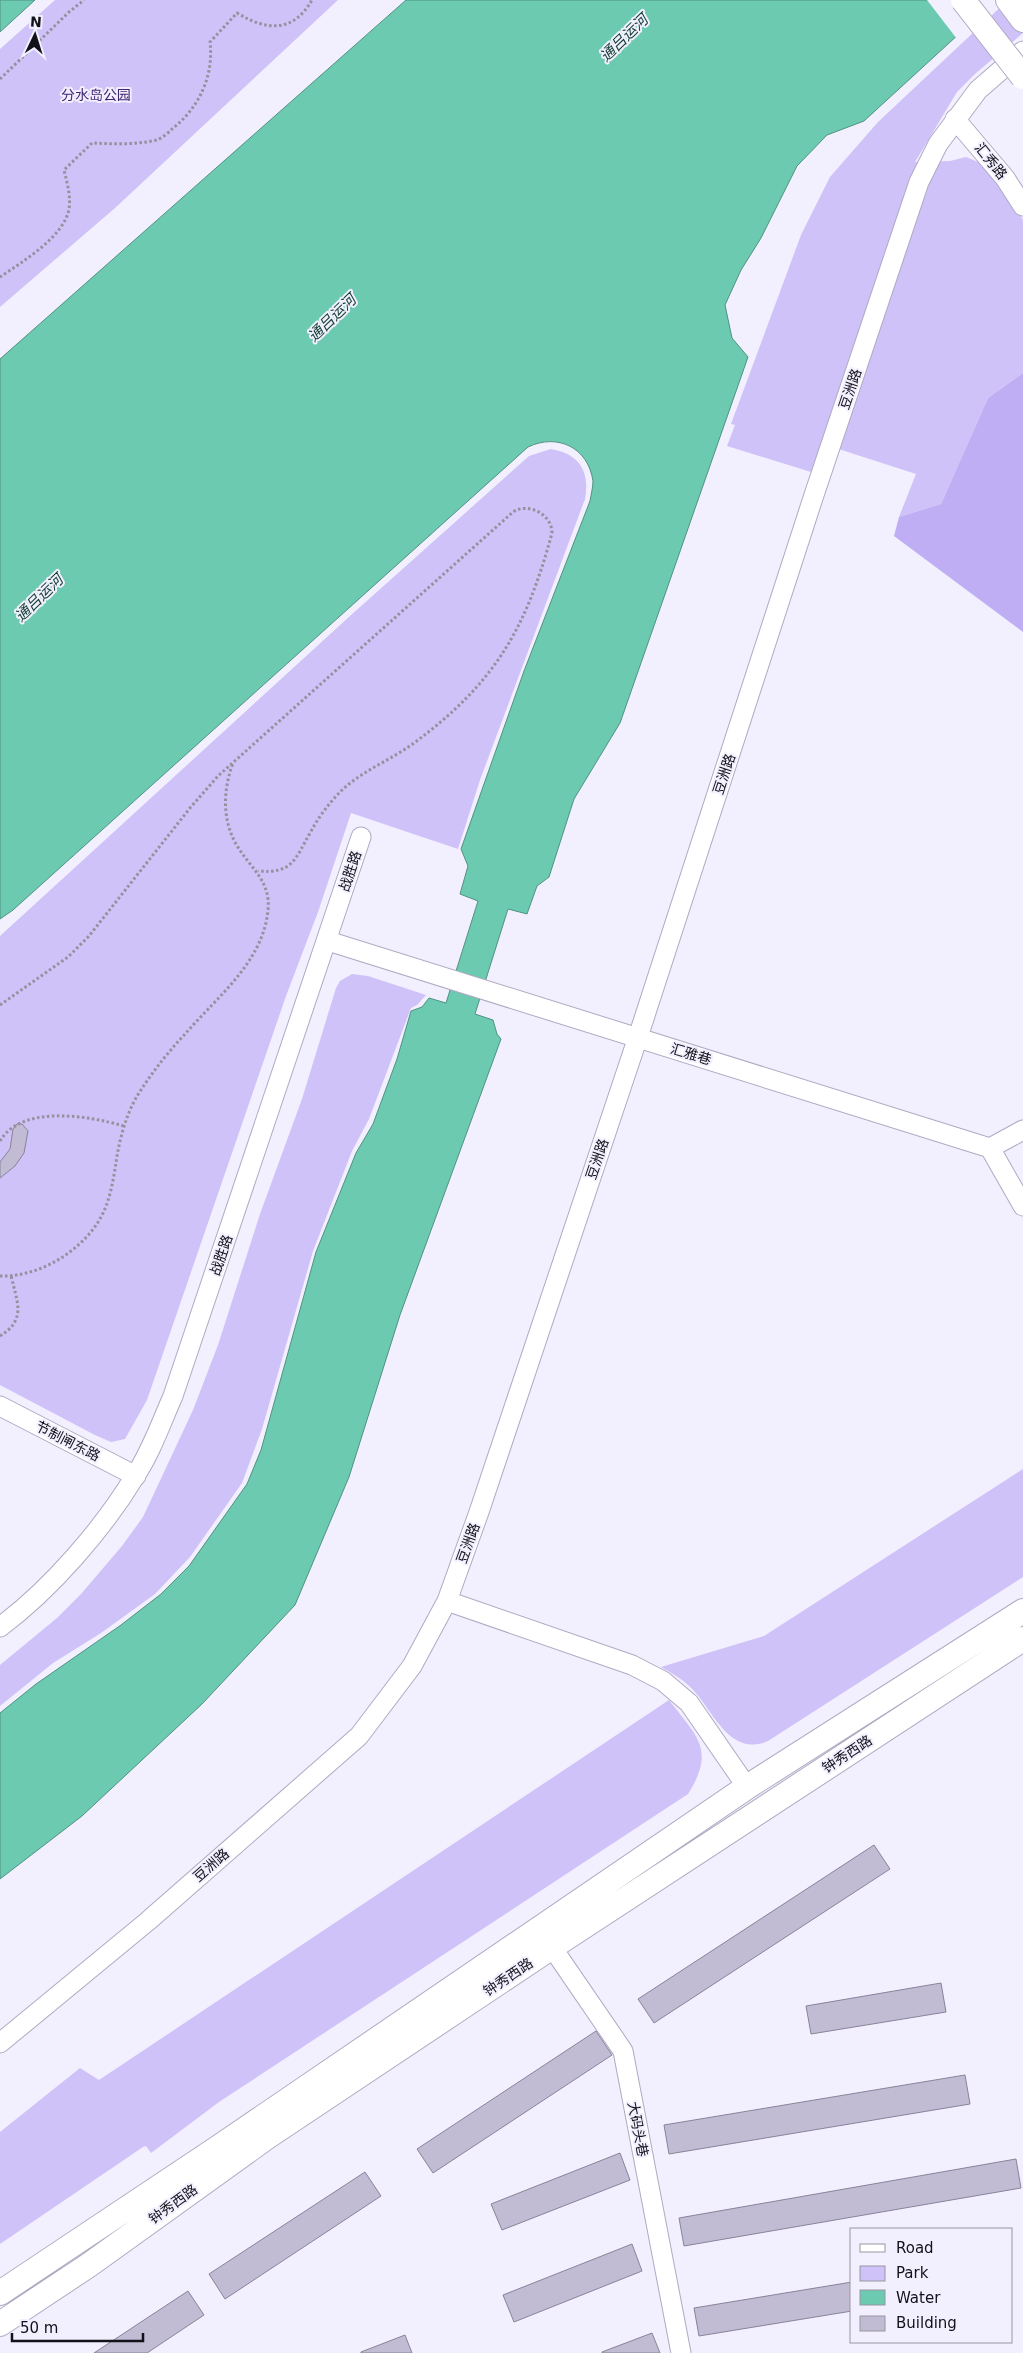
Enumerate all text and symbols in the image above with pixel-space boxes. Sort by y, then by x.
water label: 通吕运河 [596,9,654,65]
north arrow [10,10,60,60]
text: N [30,14,42,30]
park label: 分水岛公园 [61,87,131,103]
street label: 汇秀路 [972,140,1010,182]
water label: 通吕运河 [304,289,362,345]
street label: 豆洲路 [836,367,864,411]
water label: 通吕运河 [11,569,69,625]
street label: 豆洲路 [710,752,738,796]
street label: 战胜路 [336,849,364,893]
street label: 汇雅巷 [669,1040,713,1068]
street label: 豆洲路 [583,1137,611,1181]
street label: 战胜路 [207,1233,235,1277]
street label: 节制闸东路 [33,1418,103,1464]
street label: 豆洲路 [453,1521,483,1565]
street label: 钟秀西路 [819,1732,875,1776]
street label: 豆洲路 [190,1845,232,1885]
street label: 钟秀西路 [480,1955,536,1999]
street label: 大码头巷 [625,2100,651,2158]
street label: 钟秀西路 [146,2181,200,2227]
legend [850,2228,1013,2343]
text: Road [896,2239,934,2257]
text: Park [896,2264,929,2282]
text: Water [896,2289,941,2307]
scale bar [12,2310,144,2342]
text: Building [896,2314,957,2332]
text: 50 m [20,2319,58,2337]

